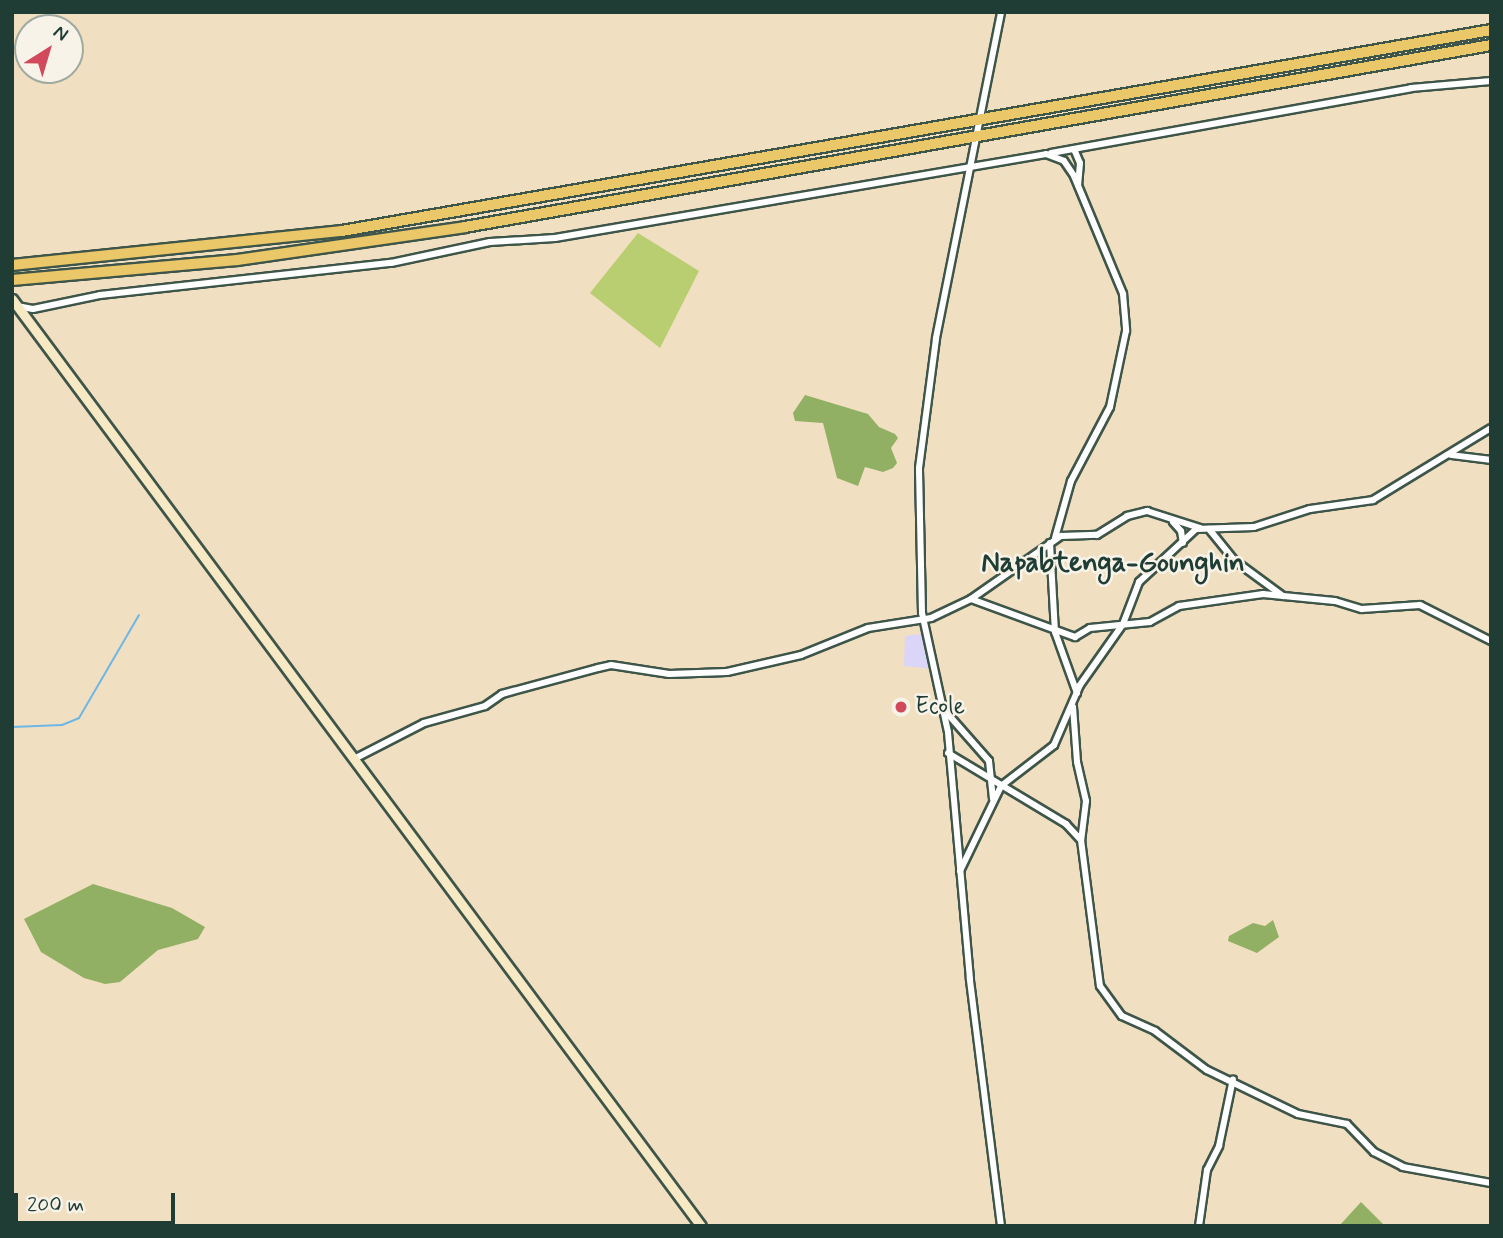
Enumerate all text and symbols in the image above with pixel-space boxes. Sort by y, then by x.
north arrow [14,14,84,84]
text: N [48,20,73,47]
district label: Napabtenga-Gounghin [981,547,1245,581]
place label: Ecole [915,693,965,721]
marker: Ecole [893,699,909,715]
scale bar [18,1178,178,1222]
text: 200 m [27,1191,84,1219]

